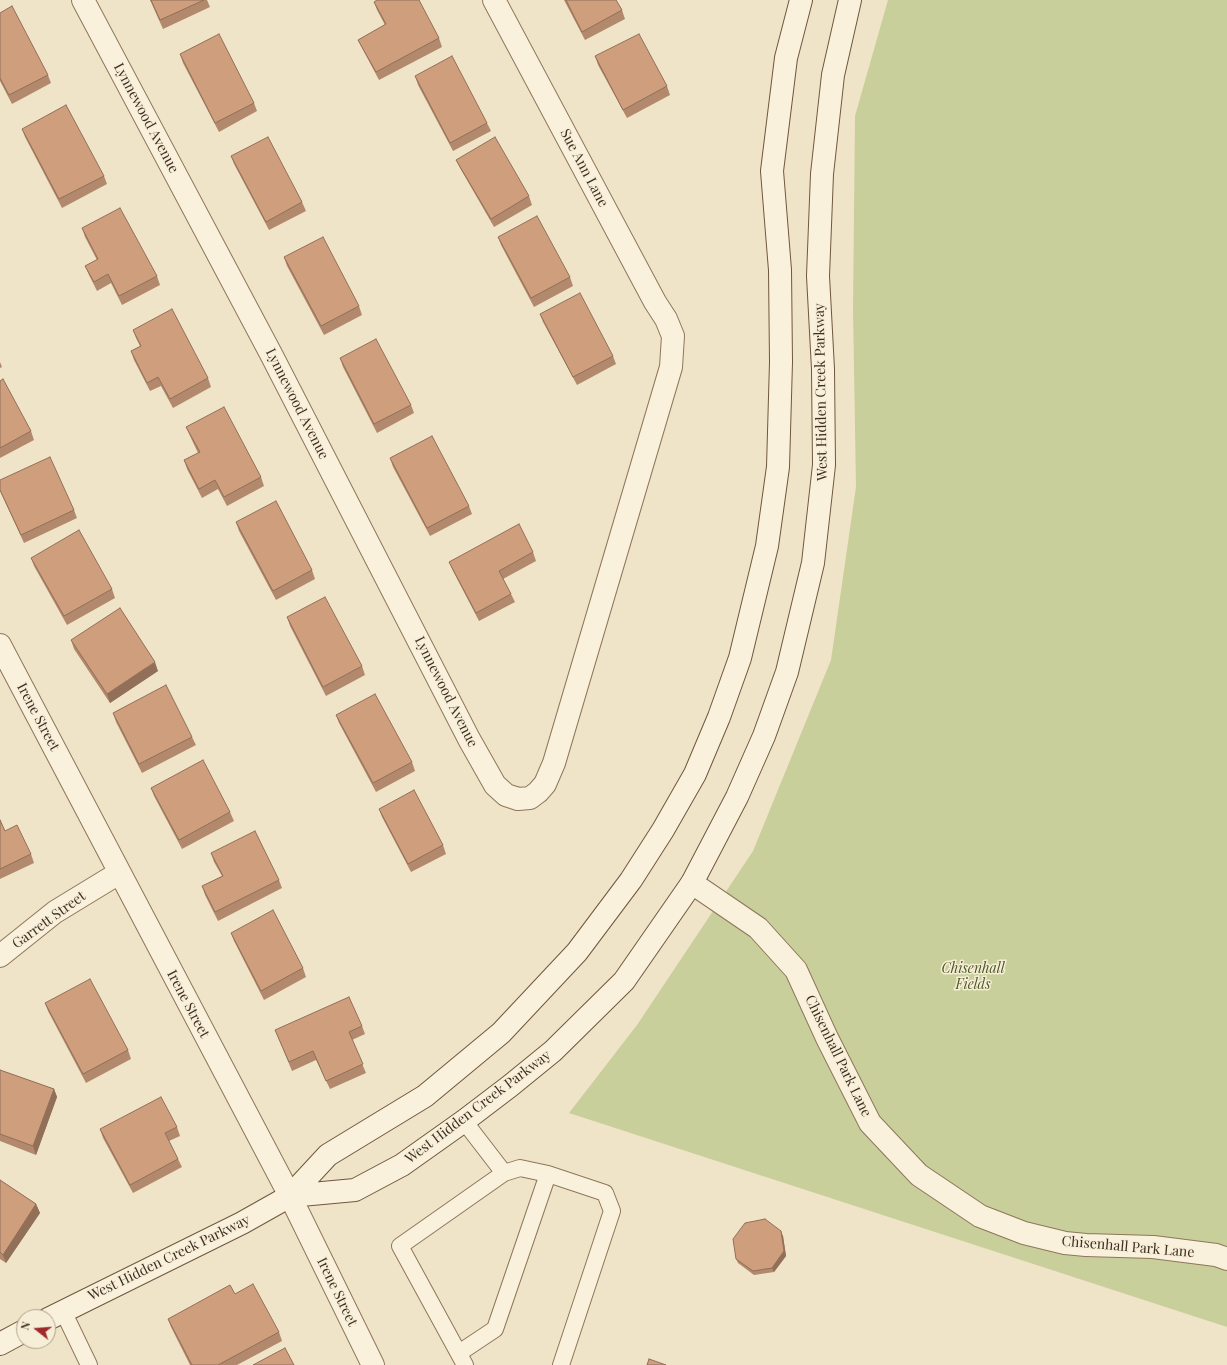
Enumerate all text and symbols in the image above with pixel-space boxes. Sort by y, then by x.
street label: Lynnewood Avenue [110,60,182,176]
street label: Sue Ann Lane [556,126,612,210]
street label: West Hidden Creek Parkway [811,303,831,481]
street label: Lynnewood Avenue [262,346,332,462]
street label: Lynnewood Avenue [411,634,481,750]
street label: Irene Street [13,680,63,754]
street label: Garrett Street [9,888,89,952]
park label: Chisenhall Fields [941,961,1005,994]
street label: Irene Street [163,967,213,1041]
street label: Chisenhall Park Lane [801,992,875,1120]
street label: West Hidden Creek Parkway [402,1047,554,1167]
street label: West Hidden Creek Parkway [85,1212,253,1304]
street label: Chisenhall Park Lane [1061,1233,1195,1261]
street label: Irene Street [313,1255,361,1329]
north arrow [16,1309,56,1349]
text: N [17,1320,33,1332]

